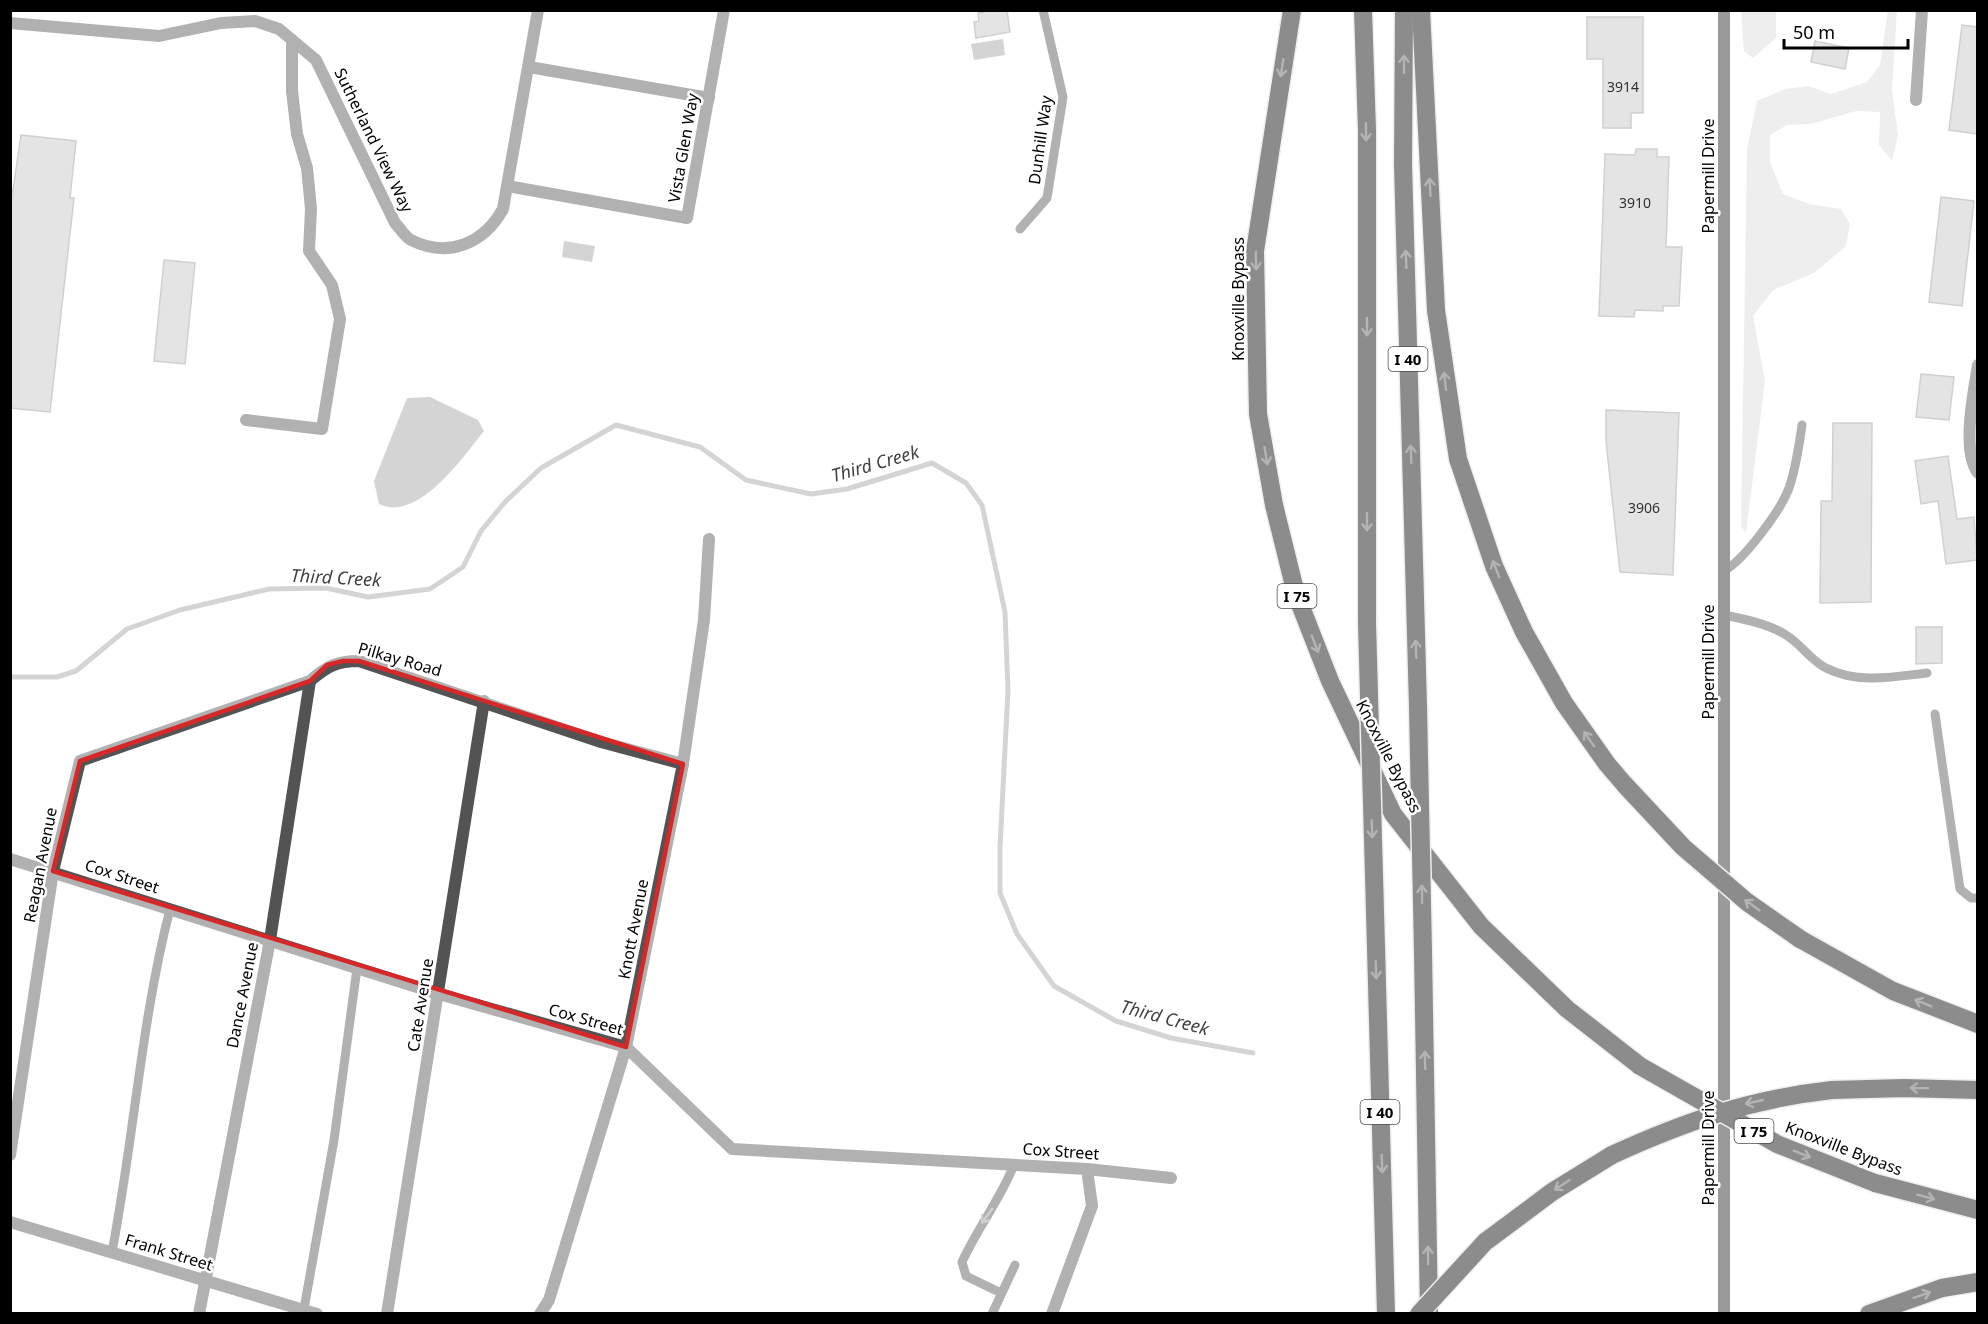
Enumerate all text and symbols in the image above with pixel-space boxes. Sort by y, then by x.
scale bar [1784,12,1908,50]
text: 50 m [1793,20,1835,44]
one-way arrow [1398,55,1410,75]
one-way arrow [1276,58,1287,78]
street label: Sutherland View Way [330,64,419,217]
house number: 3914 [1607,77,1639,96]
street label: Vista Glen Way [663,91,704,204]
street label: Dunhill Way [1023,93,1057,186]
street label: Papermill Drive [1697,118,1719,234]
one-way arrow [1361,121,1372,141]
one-way arrow [1424,177,1435,197]
house number: 3910 [1619,193,1651,212]
street label: Knoxville Bypass [1227,237,1249,361]
one-way arrow [1400,249,1411,269]
one-way arrow [1250,251,1261,271]
one-way arrow [1361,316,1373,336]
road number: I 40 [1388,347,1428,371]
one-way arrow [1439,372,1450,392]
water label: Third Creek [828,439,923,487]
one-way arrow [1405,444,1417,464]
one-way arrow [1260,445,1271,465]
house number: 3906 [1628,498,1660,517]
one-way arrow [1361,511,1373,531]
one-way arrow [1490,560,1501,579]
water label: Third Creek [290,563,383,591]
road number: I 75 [1278,584,1316,608]
street label: Papermill Drive [1697,604,1719,720]
one-way arrow [1310,634,1321,652]
street label: Pilkay Road [356,637,444,681]
one-way arrow [1410,639,1422,659]
street label: Knoxville Bypass [1351,696,1427,816]
one-way arrow [1583,732,1595,748]
street label: Reagan Avenue [18,805,62,925]
one-way arrow [1367,818,1378,838]
street label: Cox Street [82,854,162,898]
street label: Knott Avenue [613,877,653,981]
one-way arrow [1416,884,1428,904]
one-way arrow [1745,899,1761,912]
street label: Dance Avenue [221,940,263,1050]
street label: Cate Avenue [402,957,438,1053]
one-way arrow [1371,959,1382,979]
water label: Third Creek [1118,994,1213,1041]
one-way arrow [1914,997,1933,1008]
street label: Cox Street [546,998,626,1040]
one-way arrow [1419,1051,1431,1071]
one-way arrow [1910,1082,1930,1094]
street label: Papermill Drive [1697,1090,1719,1206]
one-way arrow [1745,1097,1764,1109]
road number: I 40 [1360,1100,1400,1124]
street label: Knoxville Bypass [1782,1116,1906,1180]
road number: I 75 [1734,1119,1774,1143]
street label: Cox Street [1022,1137,1100,1165]
one-way arrow [1792,1149,1811,1160]
one-way arrow [1376,1154,1388,1174]
one-way arrow [1554,1180,1571,1192]
one-way arrow [1916,1191,1935,1203]
one-way arrow [981,1208,993,1224]
street label: Frank Street [122,1228,216,1276]
one-way arrow [1423,1246,1434,1266]
one-way arrow [1912,1288,1931,1299]

